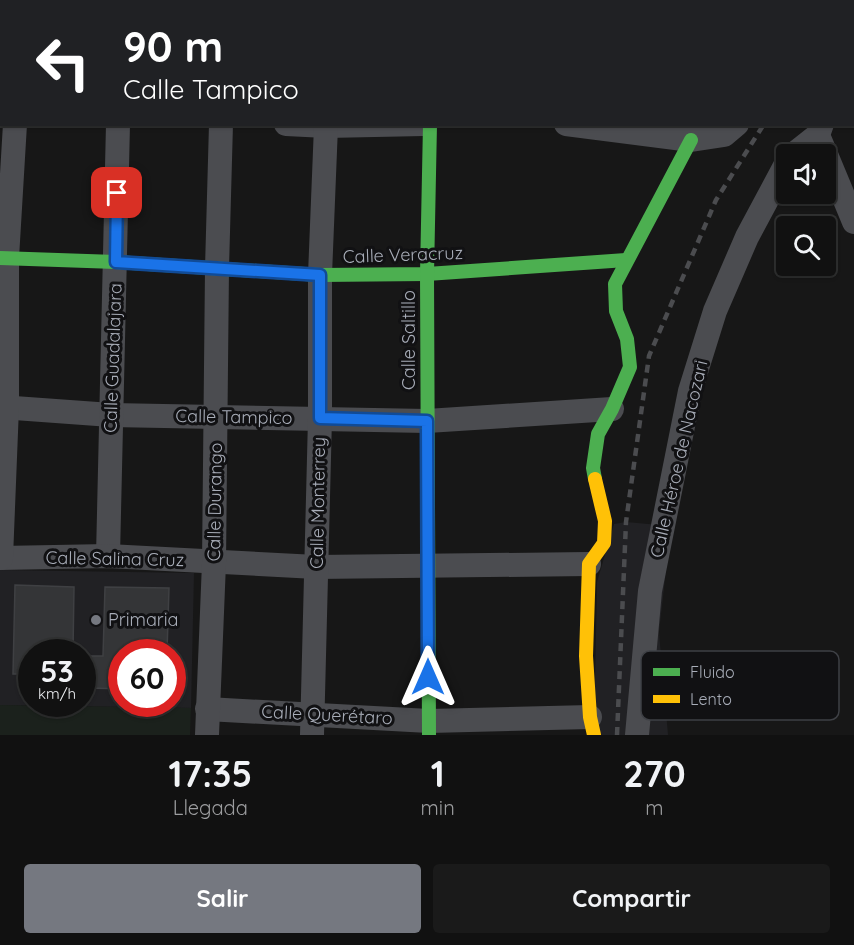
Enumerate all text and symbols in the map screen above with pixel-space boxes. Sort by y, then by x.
text: 90 m [123,20,223,73]
icon: left [24,24,102,102]
text: Calle Tampico [123,72,299,106]
map controls [776,144,836,276]
button: sound [776,144,836,204]
pin [91,167,142,218]
icon: arrive [100,176,133,209]
button: search [776,216,836,276]
street label: Calle Veracruz [342,241,464,268]
street label: Calle Guadalajara [98,283,127,433]
street label: Calle Saltillo [397,290,420,390]
street label: Calle Héroe de Nacozari [645,358,712,560]
street label: Calle Tampico [175,404,293,429]
street label: Calle Monterrey [305,437,330,569]
street label: Calle Durango [202,442,227,562]
street label: Calle Salina Cruz [45,546,185,571]
place label: Primaria [108,608,179,631]
marker: Primaria [89,613,103,627]
speed limit sign: 60 [108,639,186,717]
position arrow [396,645,460,709]
legend [641,651,839,720]
text: 53 [40,652,74,690]
text: Fluido [690,662,735,682]
text: km/h [38,684,76,703]
text: Lento [690,689,732,709]
street label: Calle Querétaro [261,700,393,729]
text: 17:35 [168,751,252,796]
text: 1 [431,751,445,796]
text: 270 [623,751,686,796]
text: Llegada [173,795,248,820]
text: min [421,795,455,820]
text: m [645,795,663,820]
button: Salir [24,864,421,933]
button: Compartir [433,864,830,933]

